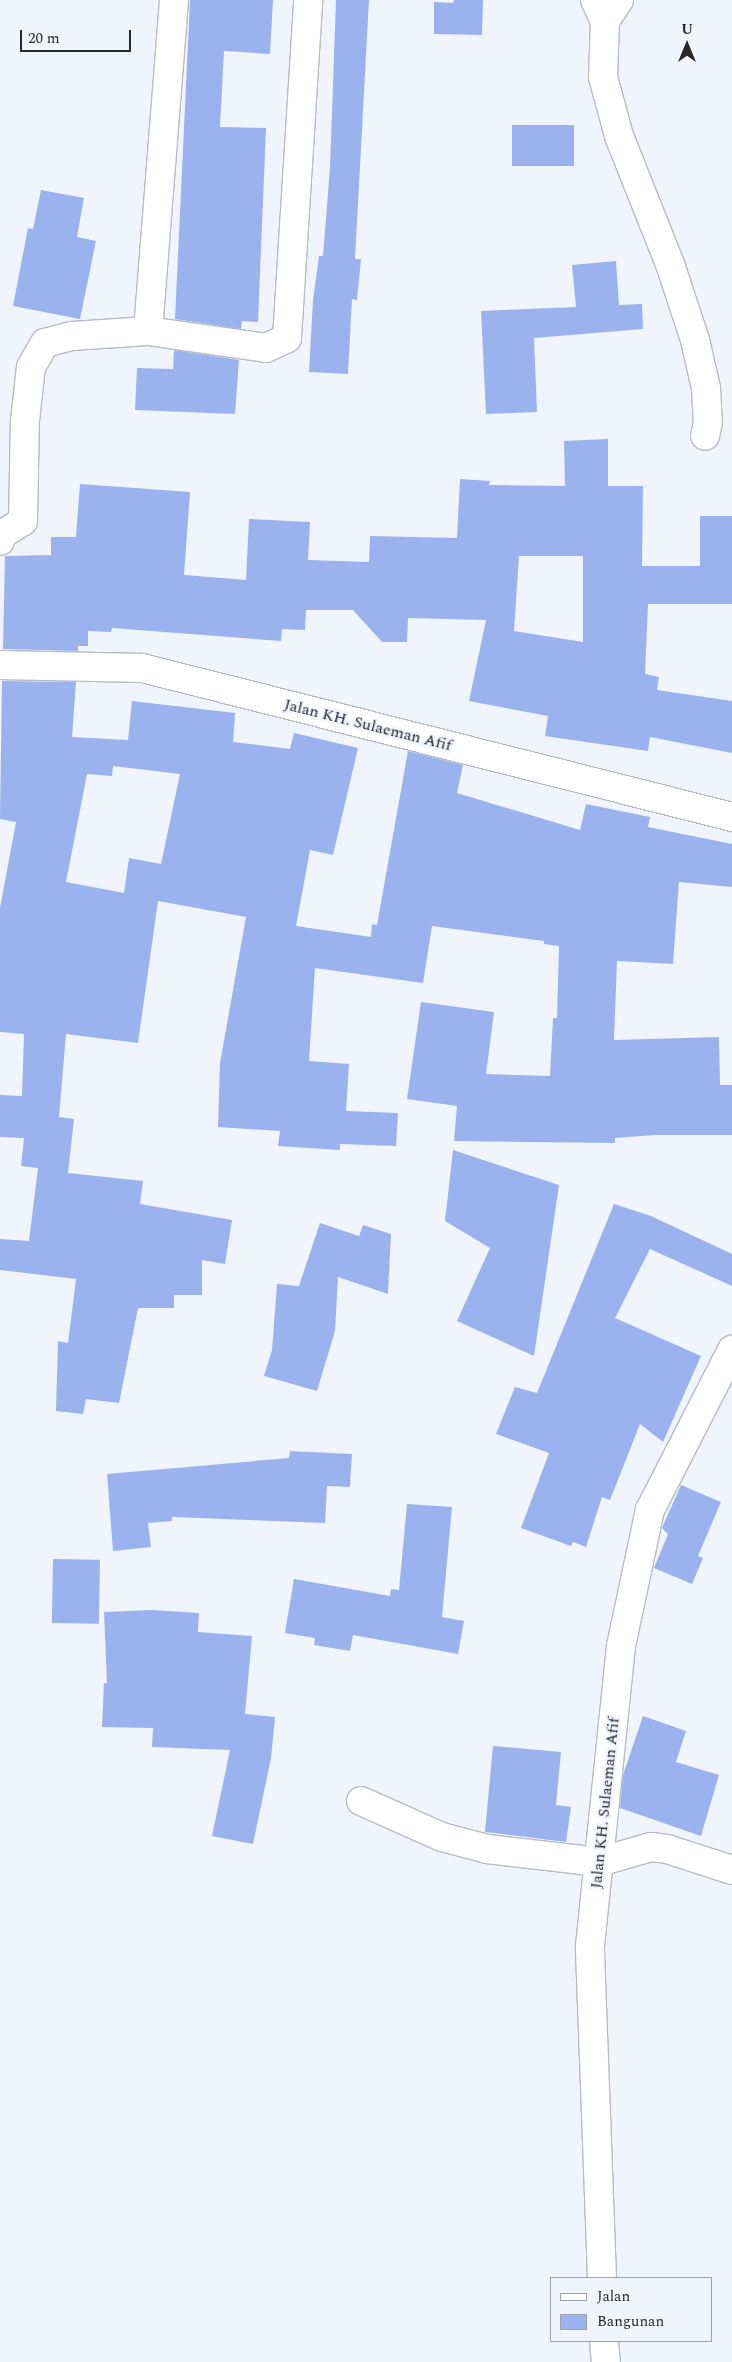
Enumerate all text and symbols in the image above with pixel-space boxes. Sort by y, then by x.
text: U [681,19,693,40]
scale bar [22,20,134,52]
north arrow [662,20,712,70]
text: 20 m [28,27,60,50]
street label: Jalan KH. Sulaeman Afif [282,695,454,755]
street label: Jalan KH. Sulaeman Afif [586,1716,624,1890]
legend [550,2277,712,2342]
text: Jalan [597,2285,630,2308]
text: Bangunan [597,2310,664,2333]

